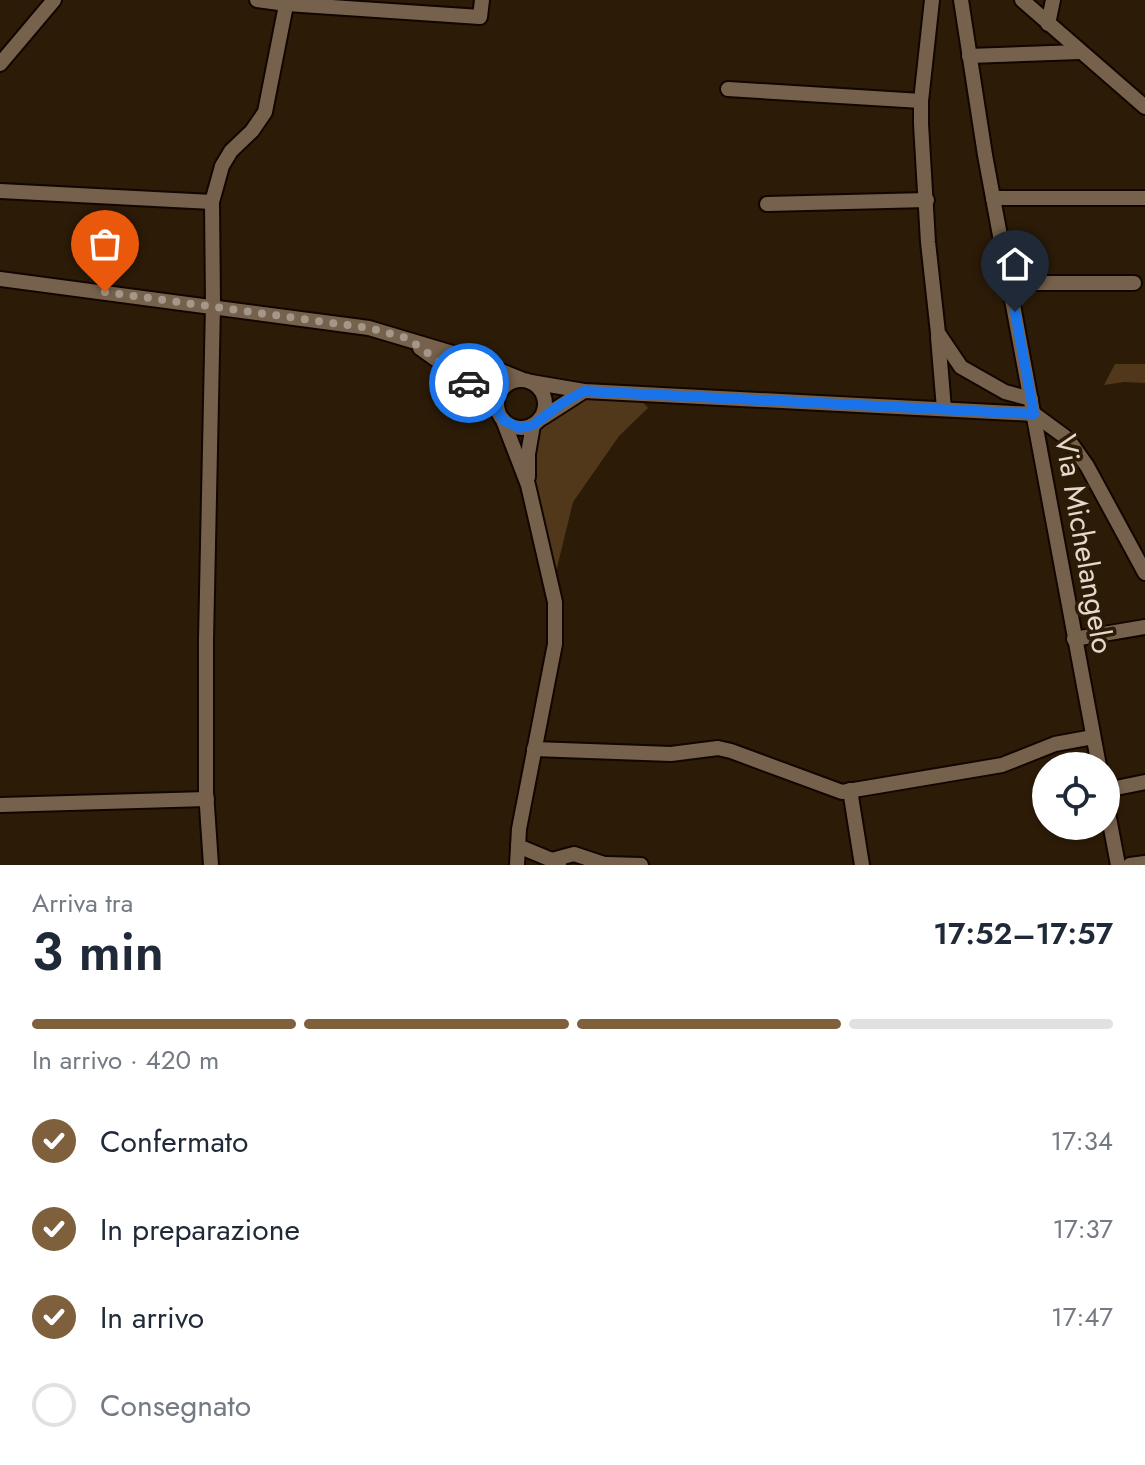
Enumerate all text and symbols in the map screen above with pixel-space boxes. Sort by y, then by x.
pin [71,210,139,292]
icon: bag [83,222,127,266]
pin [981,230,1049,312]
icon: home [993,242,1037,286]
courier [429,343,509,423]
icon: car [447,361,491,405]
street label: Via Michelangelo [1044,431,1125,657]
map controls [1032,752,1120,840]
button: locate [1032,752,1120,840]
text: Arriva tra [32,884,133,922]
text: 17:52–17:57 [933,912,1113,955]
text: 3 min [32,914,164,990]
text: In arrivo · 420 m [32,1041,219,1079]
icon: check [32,1119,76,1163]
text: Confermato [100,1120,248,1163]
text: 17:34 [1050,1122,1113,1160]
icon: check [32,1207,76,1251]
text: In preparazione [100,1208,300,1251]
text: 17:37 [1052,1210,1113,1248]
icon: check [32,1295,76,1339]
text: In arrivo [100,1296,204,1339]
text: 17:47 [1051,1298,1113,1336]
text: Consegnato [100,1384,251,1427]

